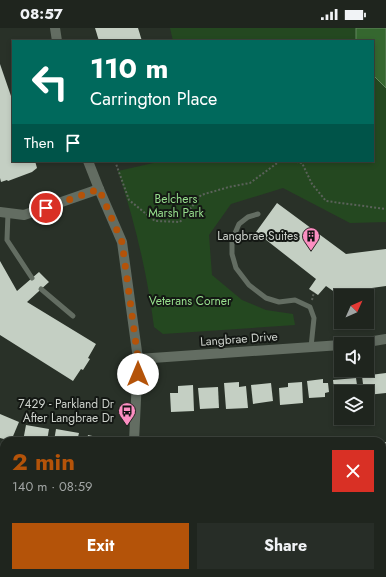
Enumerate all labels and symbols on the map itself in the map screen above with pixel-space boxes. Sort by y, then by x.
park label: Belchers Marsh Park [148,190,205,222]
pin [29,191,63,225]
building icon: Langbrae Suites [301,226,321,251]
place label: Langbrae Suites [217,227,298,245]
north arrow [334,289,374,329]
park label: Veterans Corner [149,292,232,310]
street label: Langbrae Drive [200,327,278,351]
position arrow [117,353,159,395]
place label: 7429 - Parkland Dr After Langbrae Dr [18,395,115,427]
bus stop icon: 7429 - Parkland Dr After Langbrae Dr [117,401,137,426]

